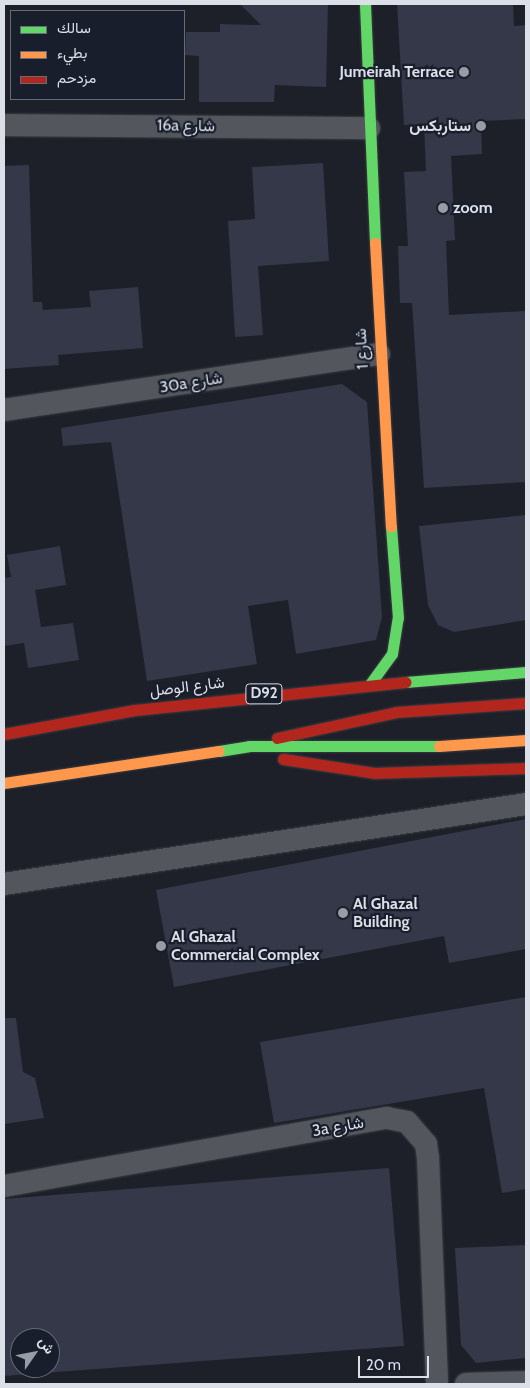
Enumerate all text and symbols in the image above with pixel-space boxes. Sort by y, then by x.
legend [10,10,185,100]
text: سالك [57,19,91,37]
text: بطيء [57,44,87,62]
place label: Jumeirah Terrace [339,62,454,82]
marker: Jumeirah Terrace [458,66,470,78]
text: مزدحم [57,69,96,87]
street label: 16a شارع [157,116,215,136]
place label: ستاربكس [409,116,471,136]
marker: ستاربكس [475,120,487,132]
place label: zoom [453,198,493,218]
marker: zoom [437,202,449,214]
street label: شارع 1 [351,328,373,370]
street label: 30a شارع [158,369,224,397]
street label: شارع الوصل [148,673,226,701]
road number: D92 [245,682,283,706]
place label: Al Ghazal Building [353,894,418,932]
marker: Al Ghazal Building [337,907,349,919]
place label: Al Ghazal Commercial Complex [171,927,320,965]
marker: Al Ghazal Commercial Complex [155,940,167,952]
street label: 3a شارع [311,1113,365,1141]
north arrow [10,1328,60,1378]
text: ش [35,1333,59,1357]
scale bar [360,1346,431,1378]
text: 20 m [366,1356,401,1374]

